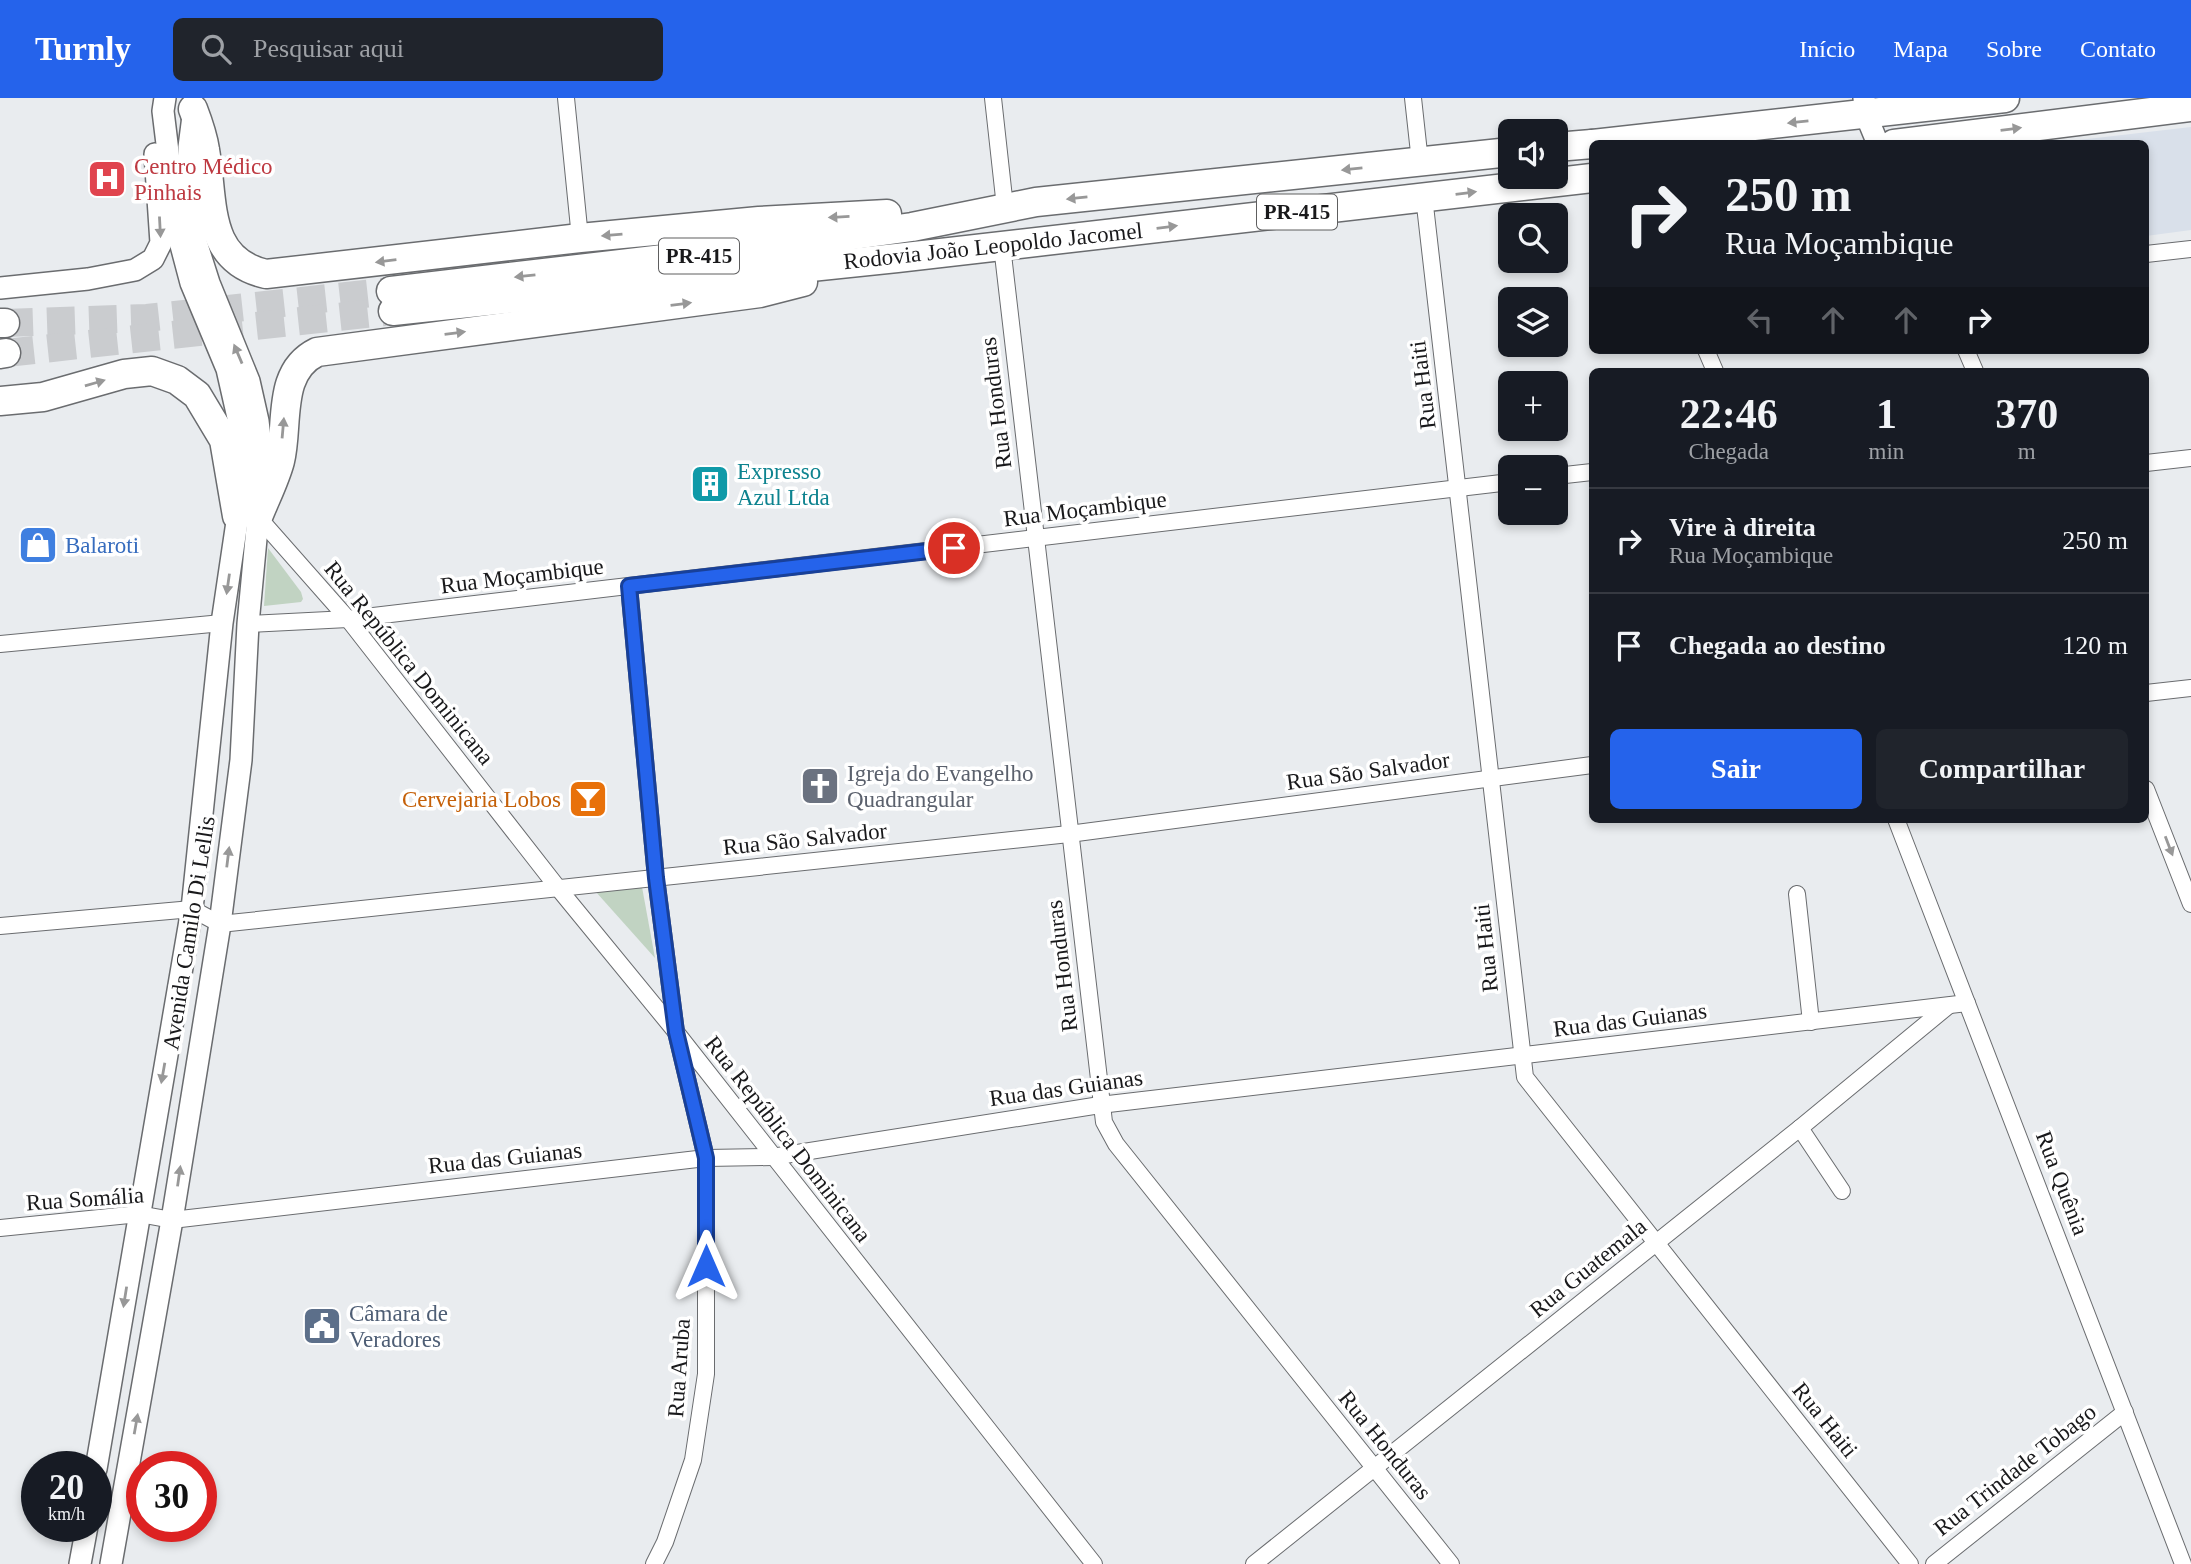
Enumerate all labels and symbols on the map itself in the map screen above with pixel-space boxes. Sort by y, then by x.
one-way arrow [1786,117,1808,128]
one-way arrow [2000,124,2022,135]
place label: Centro Médico Pinhais [134,154,273,205]
hospital icon: Centro Médico Pinhais [86,158,128,200]
one-way arrow [1341,164,1363,175]
one-way arrow [1455,187,1477,198]
one-way arrow [1066,192,1088,203]
road number: PR-415 [1257,194,1337,230]
one-way arrow [827,211,849,222]
one-way arrow [155,216,166,238]
street label: Rodovia João Leopoldo Jacomel [842,218,1144,274]
one-way arrow [1156,221,1178,232]
one-way arrow [601,230,623,241]
road number: PR-415 [659,238,739,274]
one-way arrow [375,256,397,267]
one-way arrow [514,270,536,281]
one-way arrow [670,298,692,309]
one-way arrow [444,327,466,338]
street label: Rua Honduras [976,336,1016,470]
street label: Rua Haiti [1405,339,1441,431]
one-way arrow [232,344,243,365]
one-way arrow [85,377,106,387]
one-way arrow [278,417,289,439]
place label: Expresso Azul Ltda [737,459,830,510]
building icon: Expresso Azul Ltda [689,463,731,505]
street label: Rua Moçambique [1002,487,1168,531]
pin [924,518,984,578]
shop icon: Balaroti [17,524,59,566]
place label: Balaroti [65,533,139,558]
street label: Rua Moçambique [439,554,605,598]
street label: Rua República Dominicana [319,556,499,770]
one-way arrow [222,573,233,595]
street label: Rua São Salvador [1285,747,1452,795]
place label: Igreja do Evangelho Quadrangular [847,761,1033,812]
church icon: Igreja do Evangelho Quadrangular [799,765,841,807]
bar icon: Cervejaria Lobos [567,778,609,820]
place label: Cervejaria Lobos [402,787,561,812]
street label: Avenida Camilo Di Lellis [158,814,220,1052]
street label: Rua São Salvador [722,818,889,860]
one-way arrow [2163,836,2174,857]
one-way arrow [223,845,234,867]
street label: Rua Honduras [1042,899,1082,1033]
street label: Rua Haiti [1469,903,1503,993]
street label: Rua das Guianas [1552,998,1708,1042]
street label: Rua República Dominicana [700,1031,876,1247]
one-way arrow [158,1062,169,1084]
street label: Rua das Guianas [988,1065,1144,1111]
street label: Rua Quênia [2031,1128,2093,1238]
street label: Rua das Guianas [427,1137,583,1179]
one-way arrow [173,1165,184,1187]
street label: Rua Somália [25,1182,145,1216]
street label: Rua Guatemala [1525,1213,1651,1323]
position arrow [669,1229,743,1303]
one-way arrow [119,1286,130,1308]
place label: Câmara de Veradores [349,1301,448,1352]
public building icon: Câmara de Veradores [301,1305,343,1347]
street label: Rua Aruba [663,1318,695,1418]
street label: Rua Haiti [1787,1378,1863,1462]
street label: Rua Honduras [1334,1386,1436,1504]
street label: Rua Trindade Tobago [1929,1399,2101,1541]
one-way arrow [131,1413,142,1435]
speed limit sign: 30 [126,1451,217,1542]

